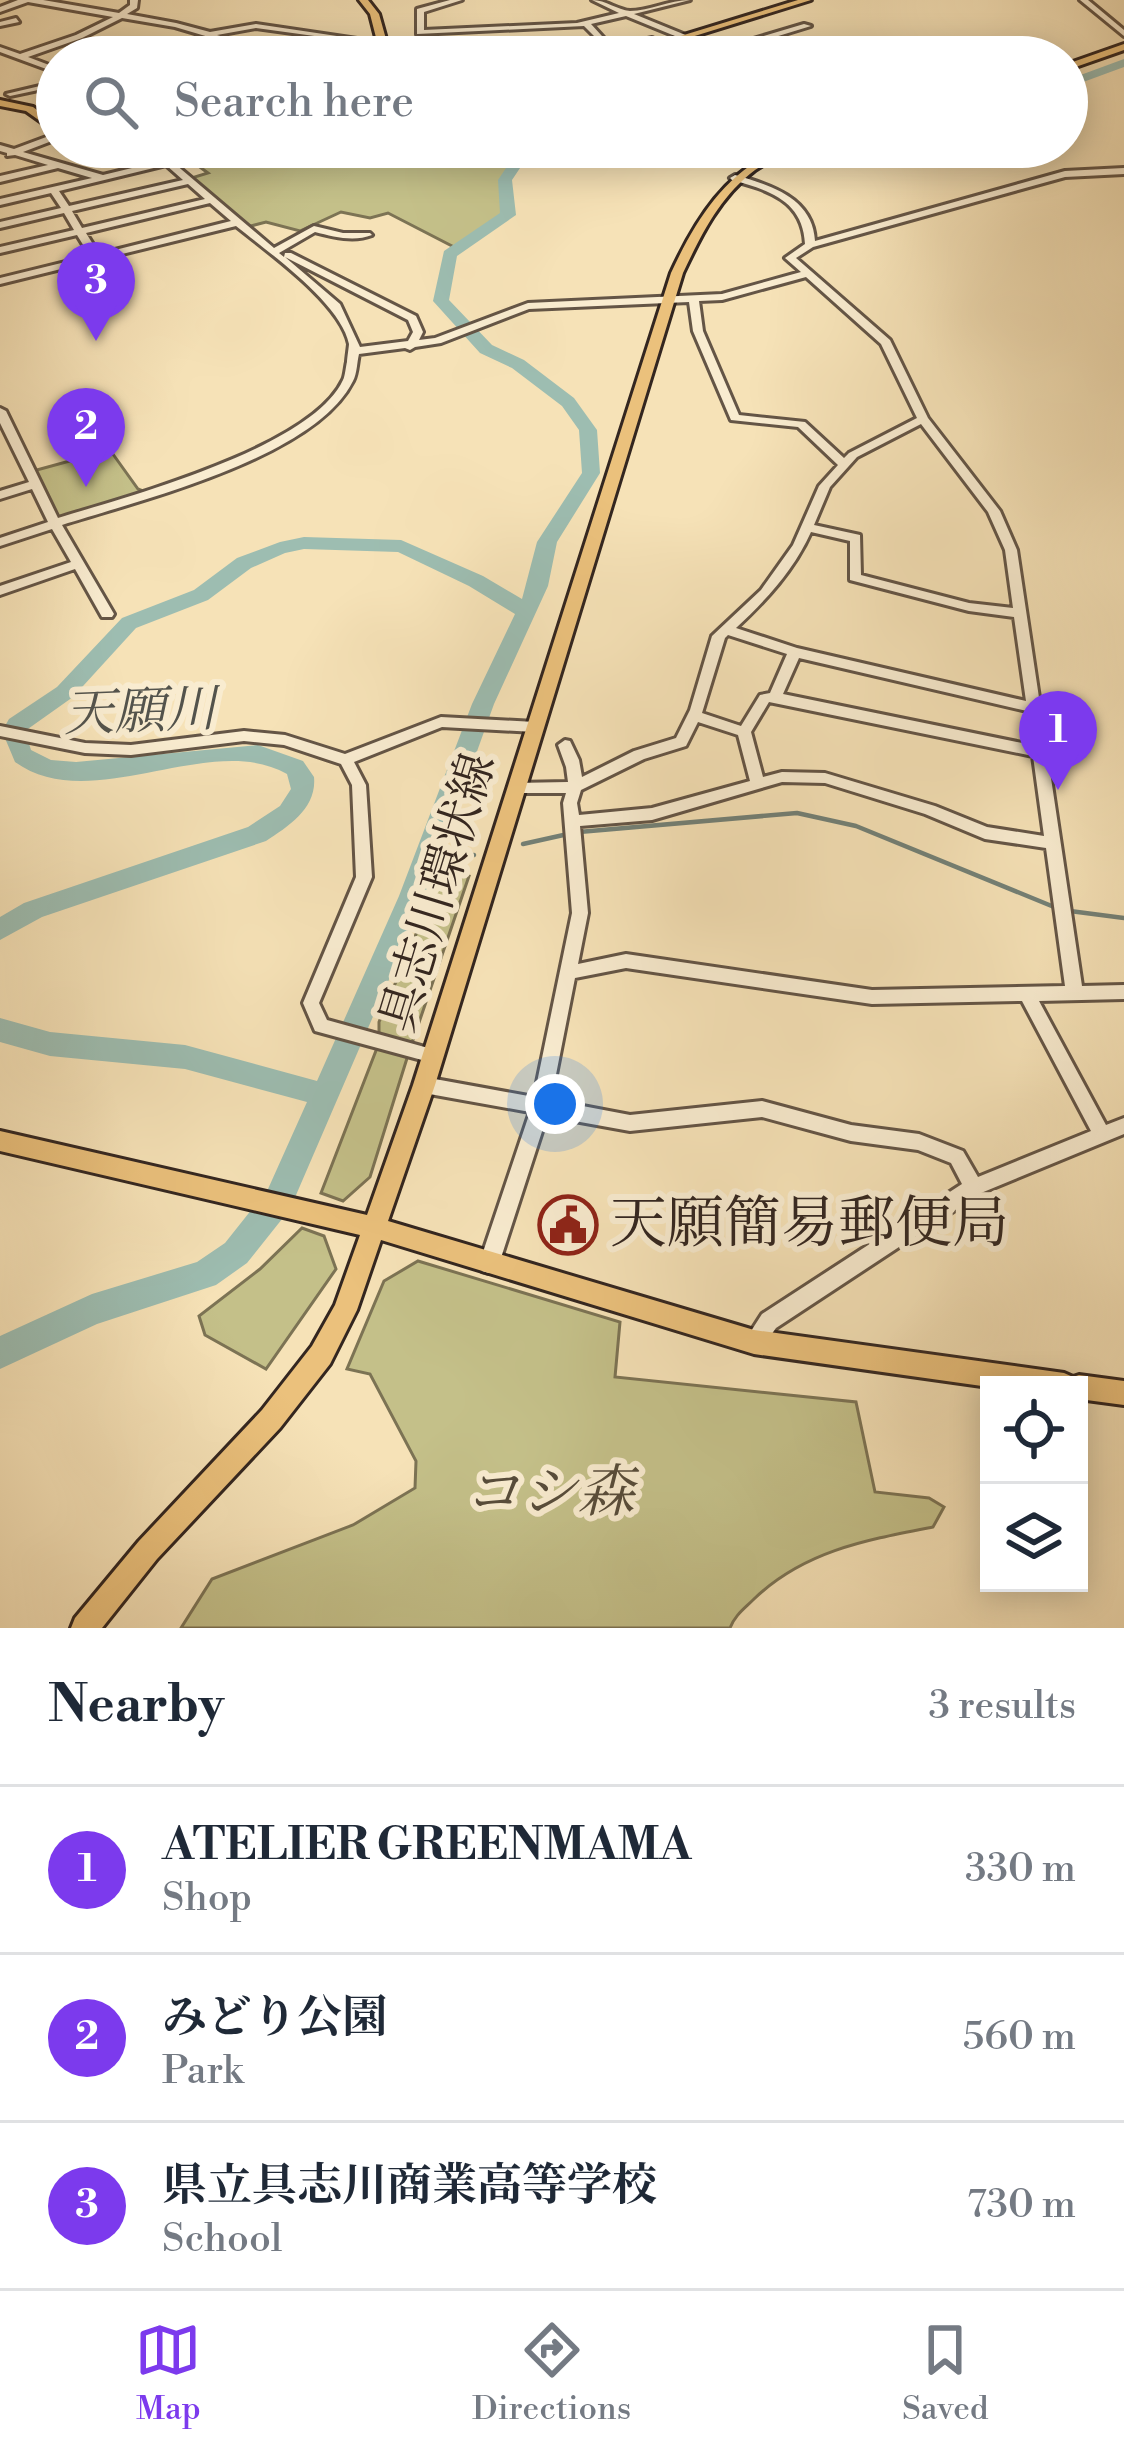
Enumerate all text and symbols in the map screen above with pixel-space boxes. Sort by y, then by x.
search box [36,36,1088,168]
icon: search [78,69,144,135]
text: Search here [174,74,414,131]
pin: 3 [57,242,135,341]
pin: 2 [47,388,125,487]
water label: 天願川 [62,678,223,748]
pin: 1 [1019,691,1097,790]
street label: 具志川環状線 [368,747,510,1039]
your location [525,1074,585,1134]
place label: 天願簡易郵便局 [610,1189,1009,1261]
public building icon: 天願簡易郵便局 [537,1194,599,1256]
map controls [980,1376,1088,1592]
button: locate [980,1376,1088,1484]
park label: コシ森 [464,1458,639,1530]
button: layers [980,1484,1088,1592]
text: Nearby [48,1674,224,1738]
text: 3 results [928,1682,1076,1731]
text: ATELIER GREENMAMA [162,1817,691,1874]
text: 1 [78,1845,96,1894]
text: 330 m [965,1845,1076,1894]
text: Shop [162,1874,252,1923]
text: みどり公園 [162,1990,387,2047]
text: 2 [75,2013,99,2062]
text: 560 m [963,2013,1076,2062]
text: Park [162,2047,243,2096]
text: 県立具志川商業高等学校 [162,2158,657,2215]
text: 3 [75,2181,99,2230]
text: 730 m [967,2181,1076,2230]
text: School [162,2215,282,2264]
tab: Map [135,2317,201,2430]
tab: Directions [472,2317,631,2430]
tab: Saved [902,2317,989,2430]

